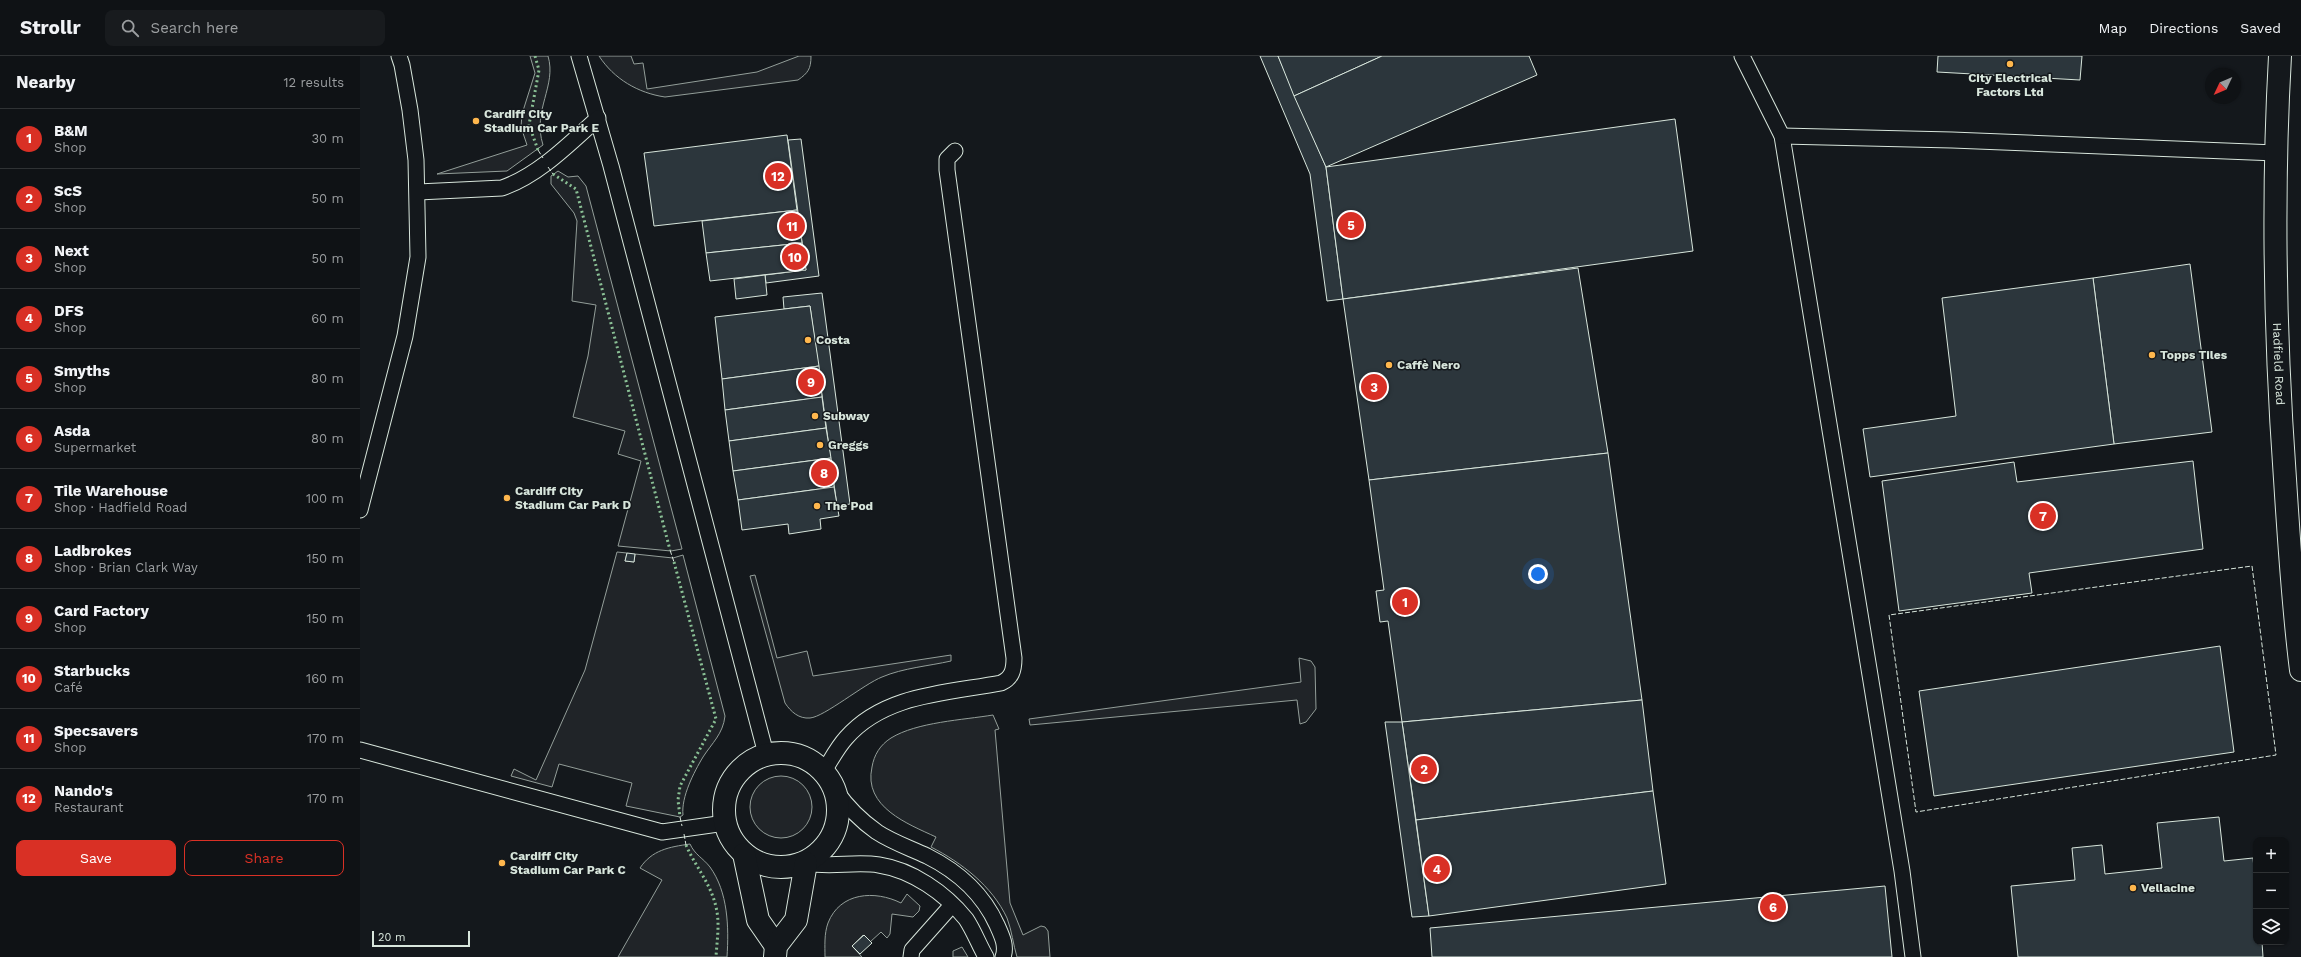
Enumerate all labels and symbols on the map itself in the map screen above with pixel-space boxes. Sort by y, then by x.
marker: City Electrical Factors Ltd [2005,59,2015,69]
north arrow [2205,68,2241,104]
place label: City Electrical Factors Ltd [1968,71,2052,99]
place label: Cardiff City Stadium Car Park E [484,107,600,135]
marker: Cardiff City Stadium Car Park E [471,116,481,126]
pin: 12 [765,161,791,191]
pin: 5 [1338,210,1364,240]
pin: 11 [779,211,805,241]
pin: 10 [782,242,808,272]
street label: Hadfield Road [2270,322,2287,406]
place label: Costa [816,333,850,347]
marker: Costa [803,335,813,345]
place label: Topps Tiles [2160,348,2228,362]
marker: Topps Tiles [2147,350,2157,360]
place label: Caffè Nero [1397,358,1460,372]
marker: Caffè Nero [1384,360,1394,370]
pin: 9 [798,367,824,397]
pin: 3 [1361,372,1387,402]
place label: Subway [823,409,870,423]
marker: Subway [810,411,820,421]
place label: Greggs [828,438,869,452]
marker: Greggs [815,440,825,450]
pin: 8 [811,458,837,488]
place label: Cardiff City Stadium Car Park D [515,484,632,512]
marker: Cardiff City Stadium Car Park D [502,493,512,503]
place label: The Pod [825,499,873,513]
marker: The Pod [812,501,822,511]
pin: 7 [2030,501,2056,531]
your location [1528,564,1548,584]
pin: 1 [1392,587,1418,617]
pin: 2 [1411,754,1437,784]
place label: Cardiff City Stadium Car Park C [510,849,626,877]
pin: 4 [1424,854,1450,884]
marker: Cardiff City Stadium Car Park C [497,858,507,868]
place label: Vellacine [2141,881,2195,895]
marker: Vellacine [2128,883,2138,893]
pin: 6 [1760,892,1786,922]
scale bar [372,929,470,948]

